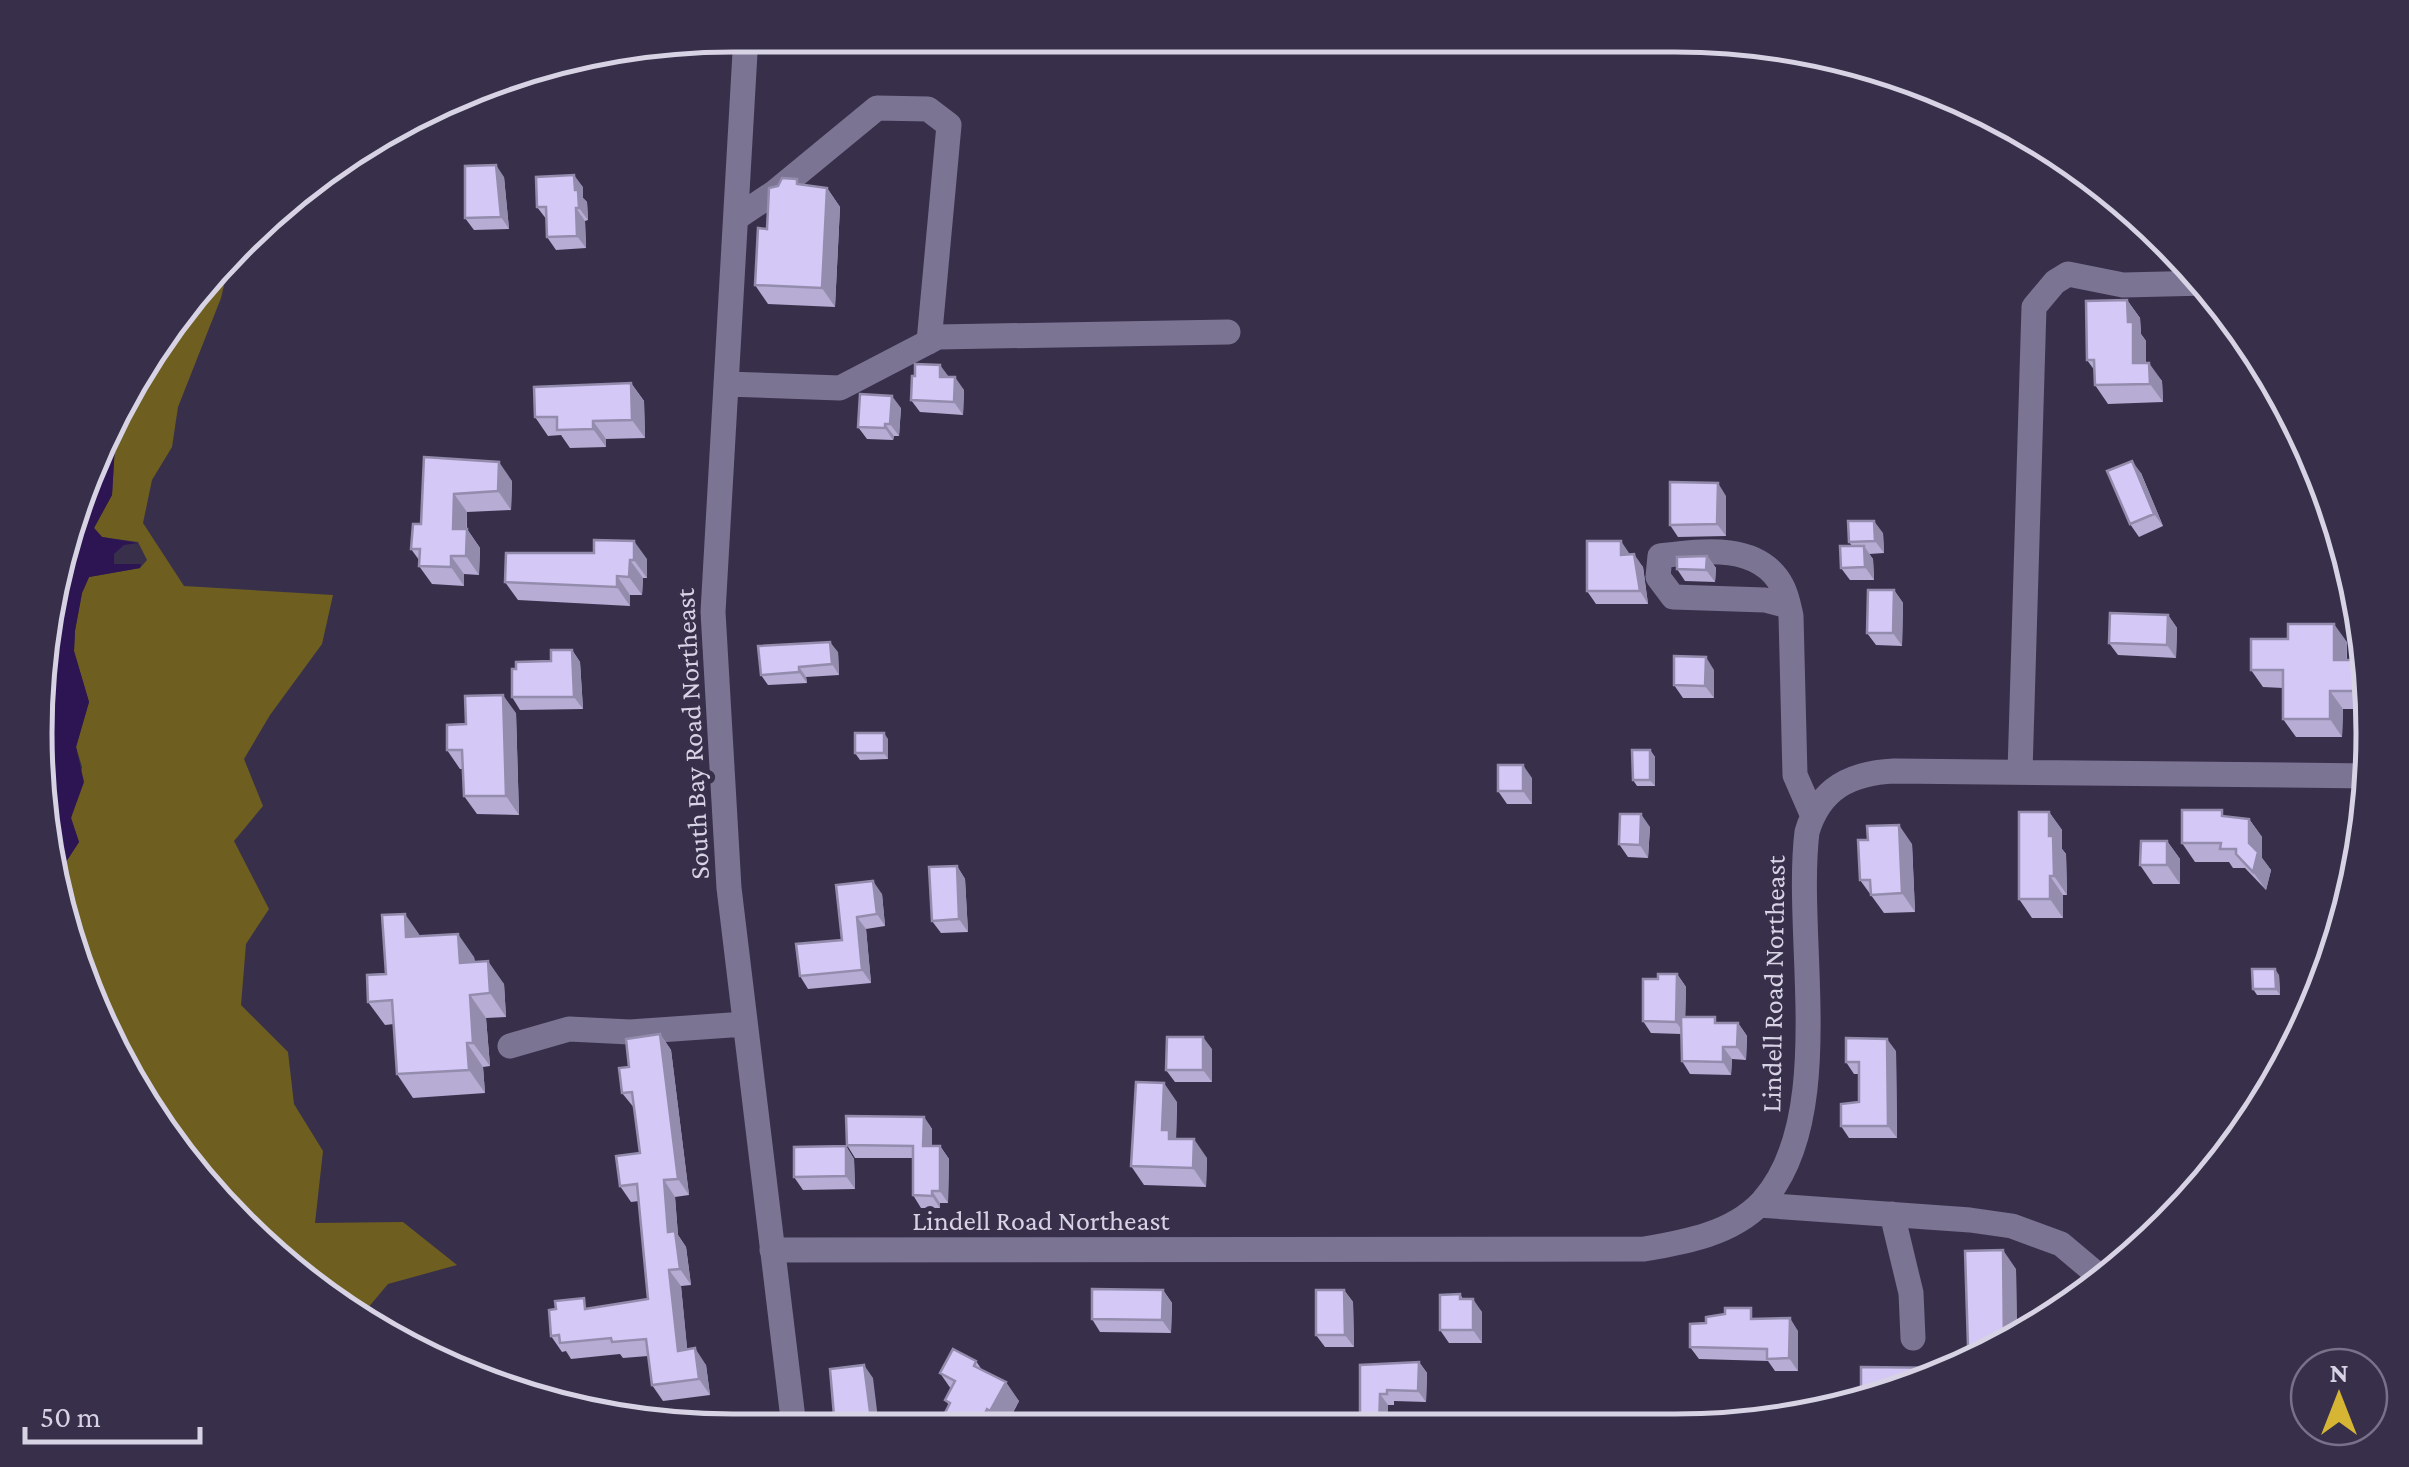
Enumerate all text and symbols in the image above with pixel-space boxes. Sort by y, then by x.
street label: South Bay Road Northeast [669,587,715,880]
street label: Lindell Road Northeast [1755,854,1791,1113]
street label: Lindell Road Northeast [912,1205,1170,1236]
north arrow [2289,1347,2389,1447]
text: N [2329,1357,2349,1388]
scale bar [25,1382,200,1444]
text: 50 m [40,1400,101,1433]

